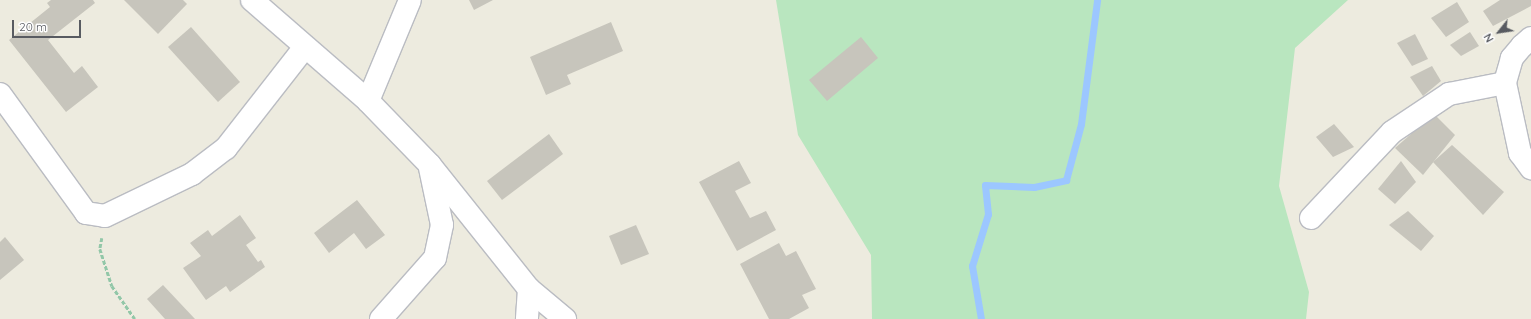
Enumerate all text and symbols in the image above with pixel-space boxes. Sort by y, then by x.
scale bar [14,12,83,38]
north arrow [1479,12,1519,52]
text: 20 m [19,19,47,34]
text: N [1481,31,1497,45]

